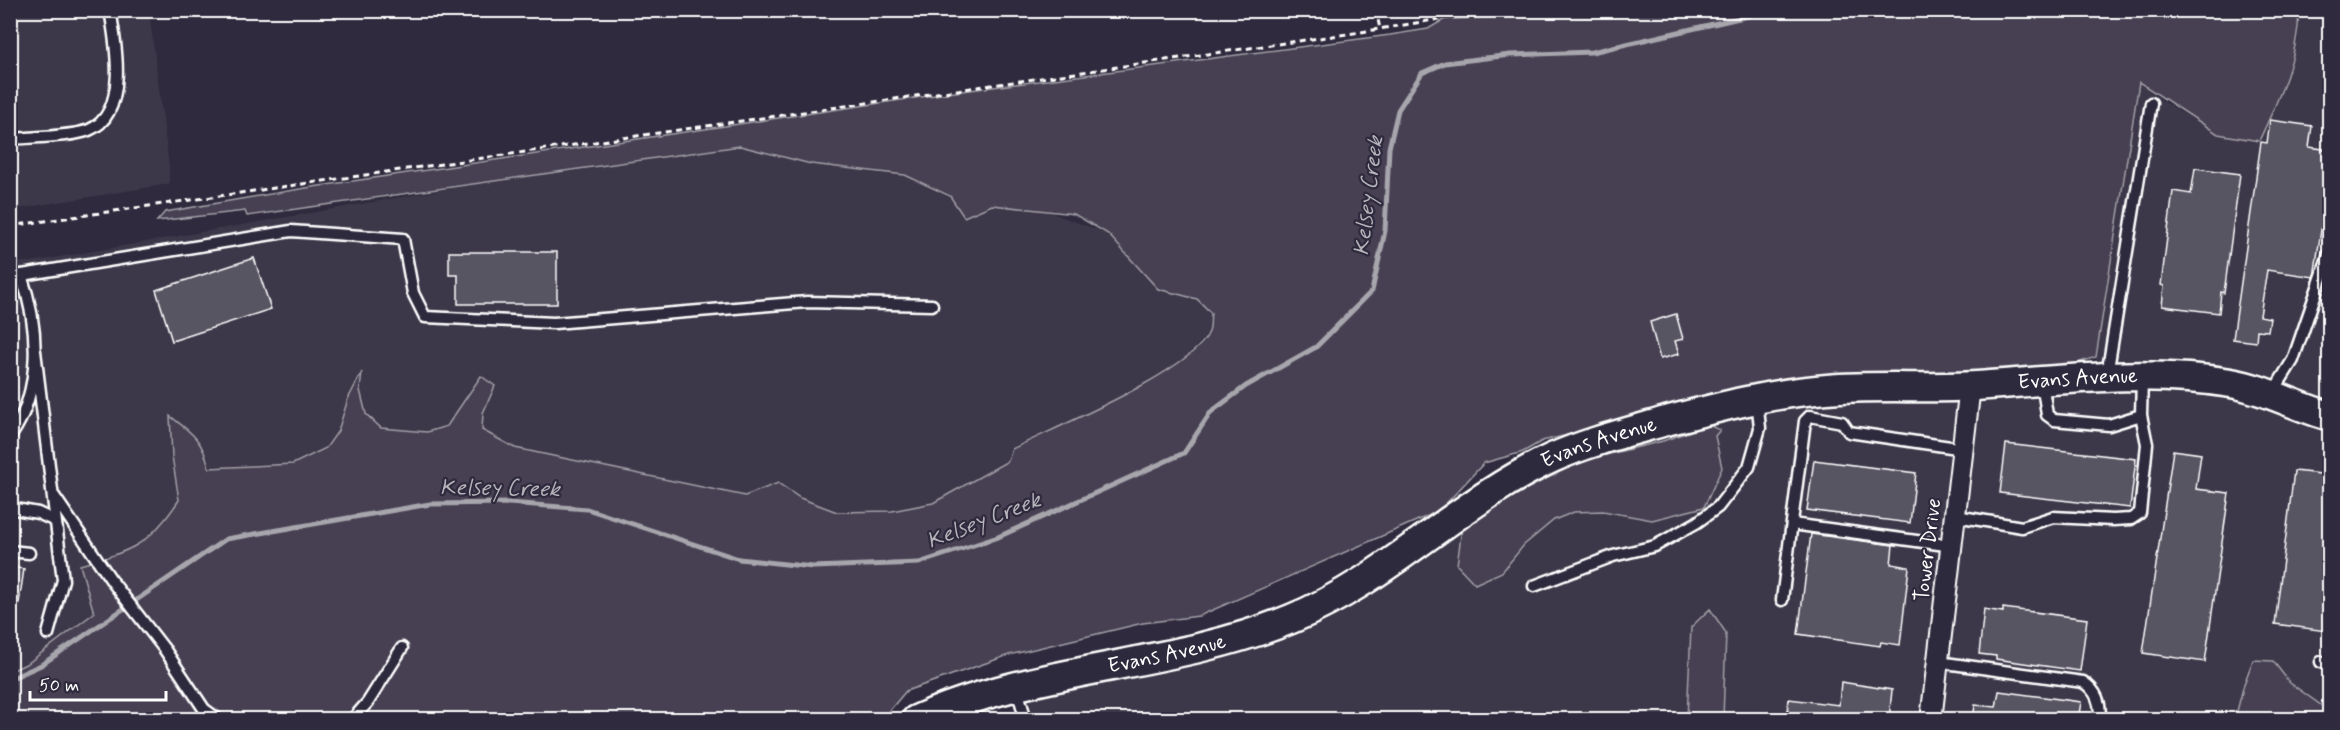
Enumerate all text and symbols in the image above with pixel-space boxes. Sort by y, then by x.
water label: Kelsey Creek [1348,133,1390,257]
street label: Evans Avenue [2017,362,2138,397]
street label: Evans Avenue [1536,410,1660,475]
water label: Kelsey Creek [440,474,562,504]
water label: Kelsey Creek [923,486,1047,556]
street label: Tower Drive [1908,497,1948,603]
street label: Evans Avenue [1105,627,1229,680]
scale bar [30,664,166,702]
text: 50 m [39,674,79,698]

